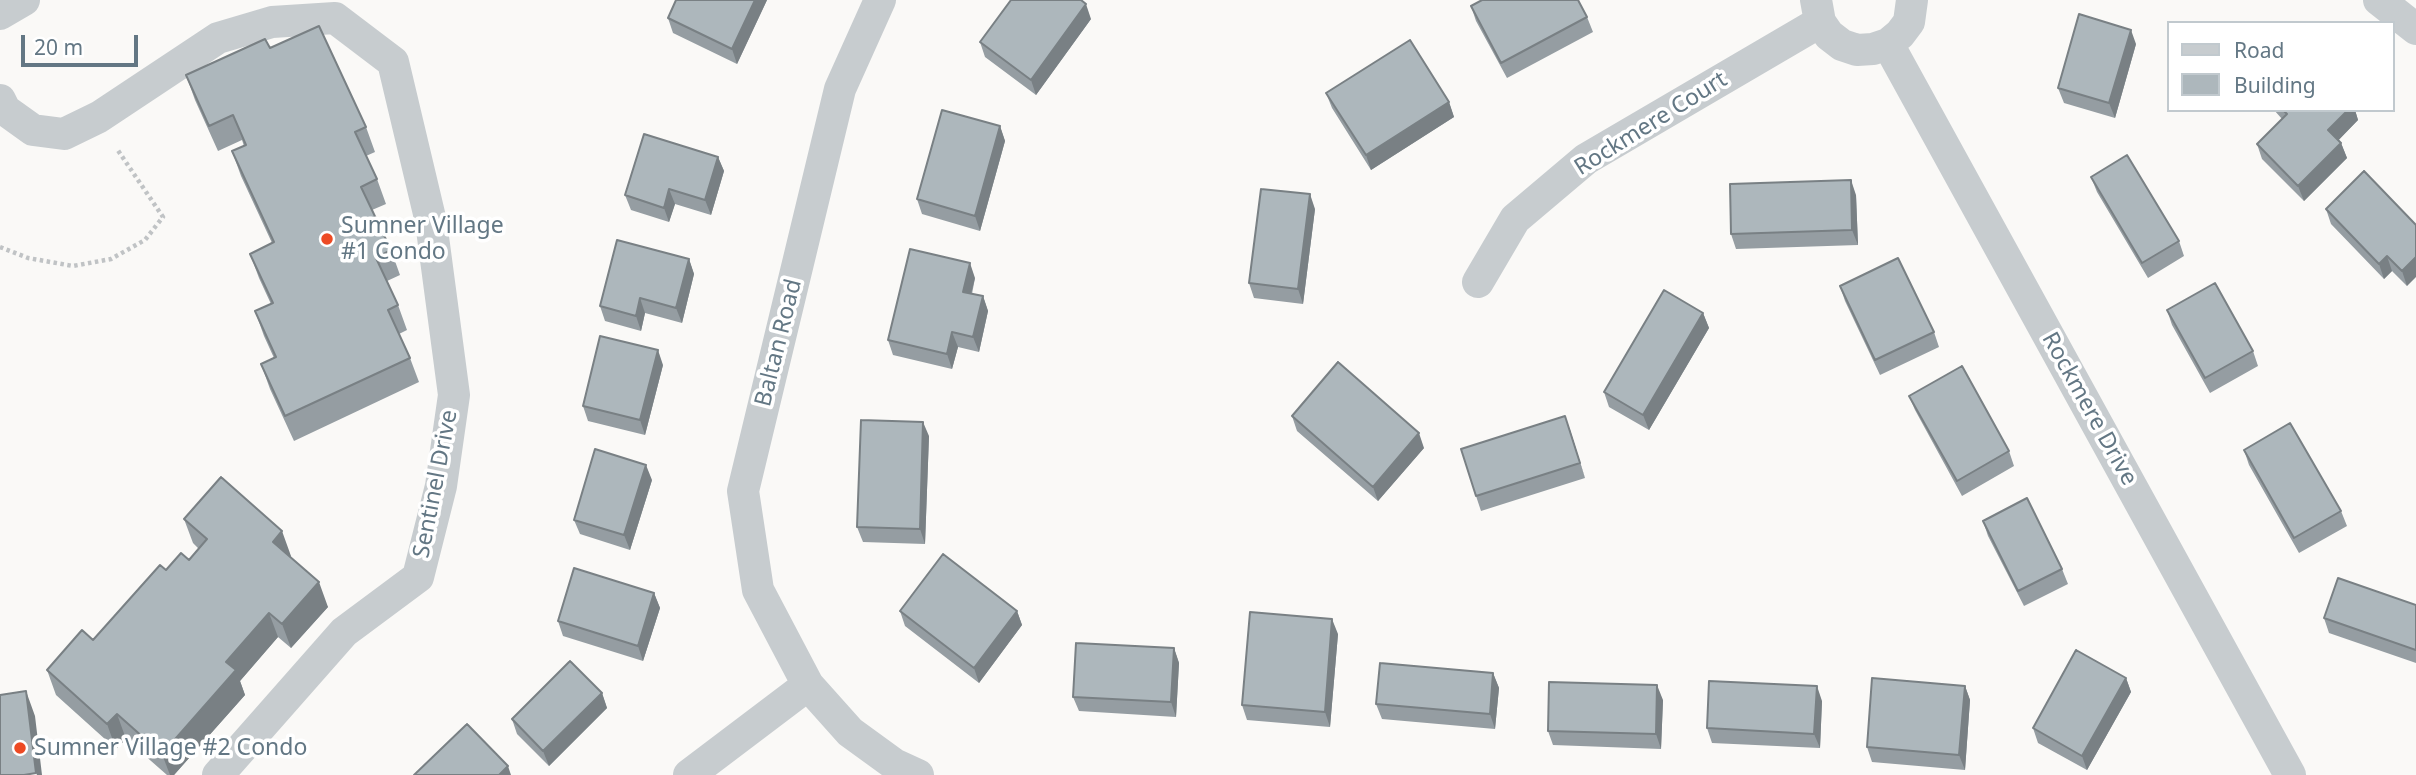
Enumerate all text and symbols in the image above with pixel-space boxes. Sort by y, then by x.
scale bar [24,21,142,65]
legend [2168,21,2395,112]
text: 20 m [34,33,83,61]
text: Road [2234,36,2284,64]
street label: Rockmere Court [1570,66,1732,182]
text: Building [2234,71,2316,99]
place label: Sumner Village #1 Condo [341,212,504,266]
marker: Sumner Village #1 Condo [319,231,335,247]
street label: Baltan Road [750,276,808,410]
street label: Rockmere Drive [2036,328,2142,490]
street label: Sentinel Drive [408,408,464,560]
place label: Sumner Village #2 Condo [34,734,307,762]
marker: Sumner Village #2 Condo [12,740,28,756]

